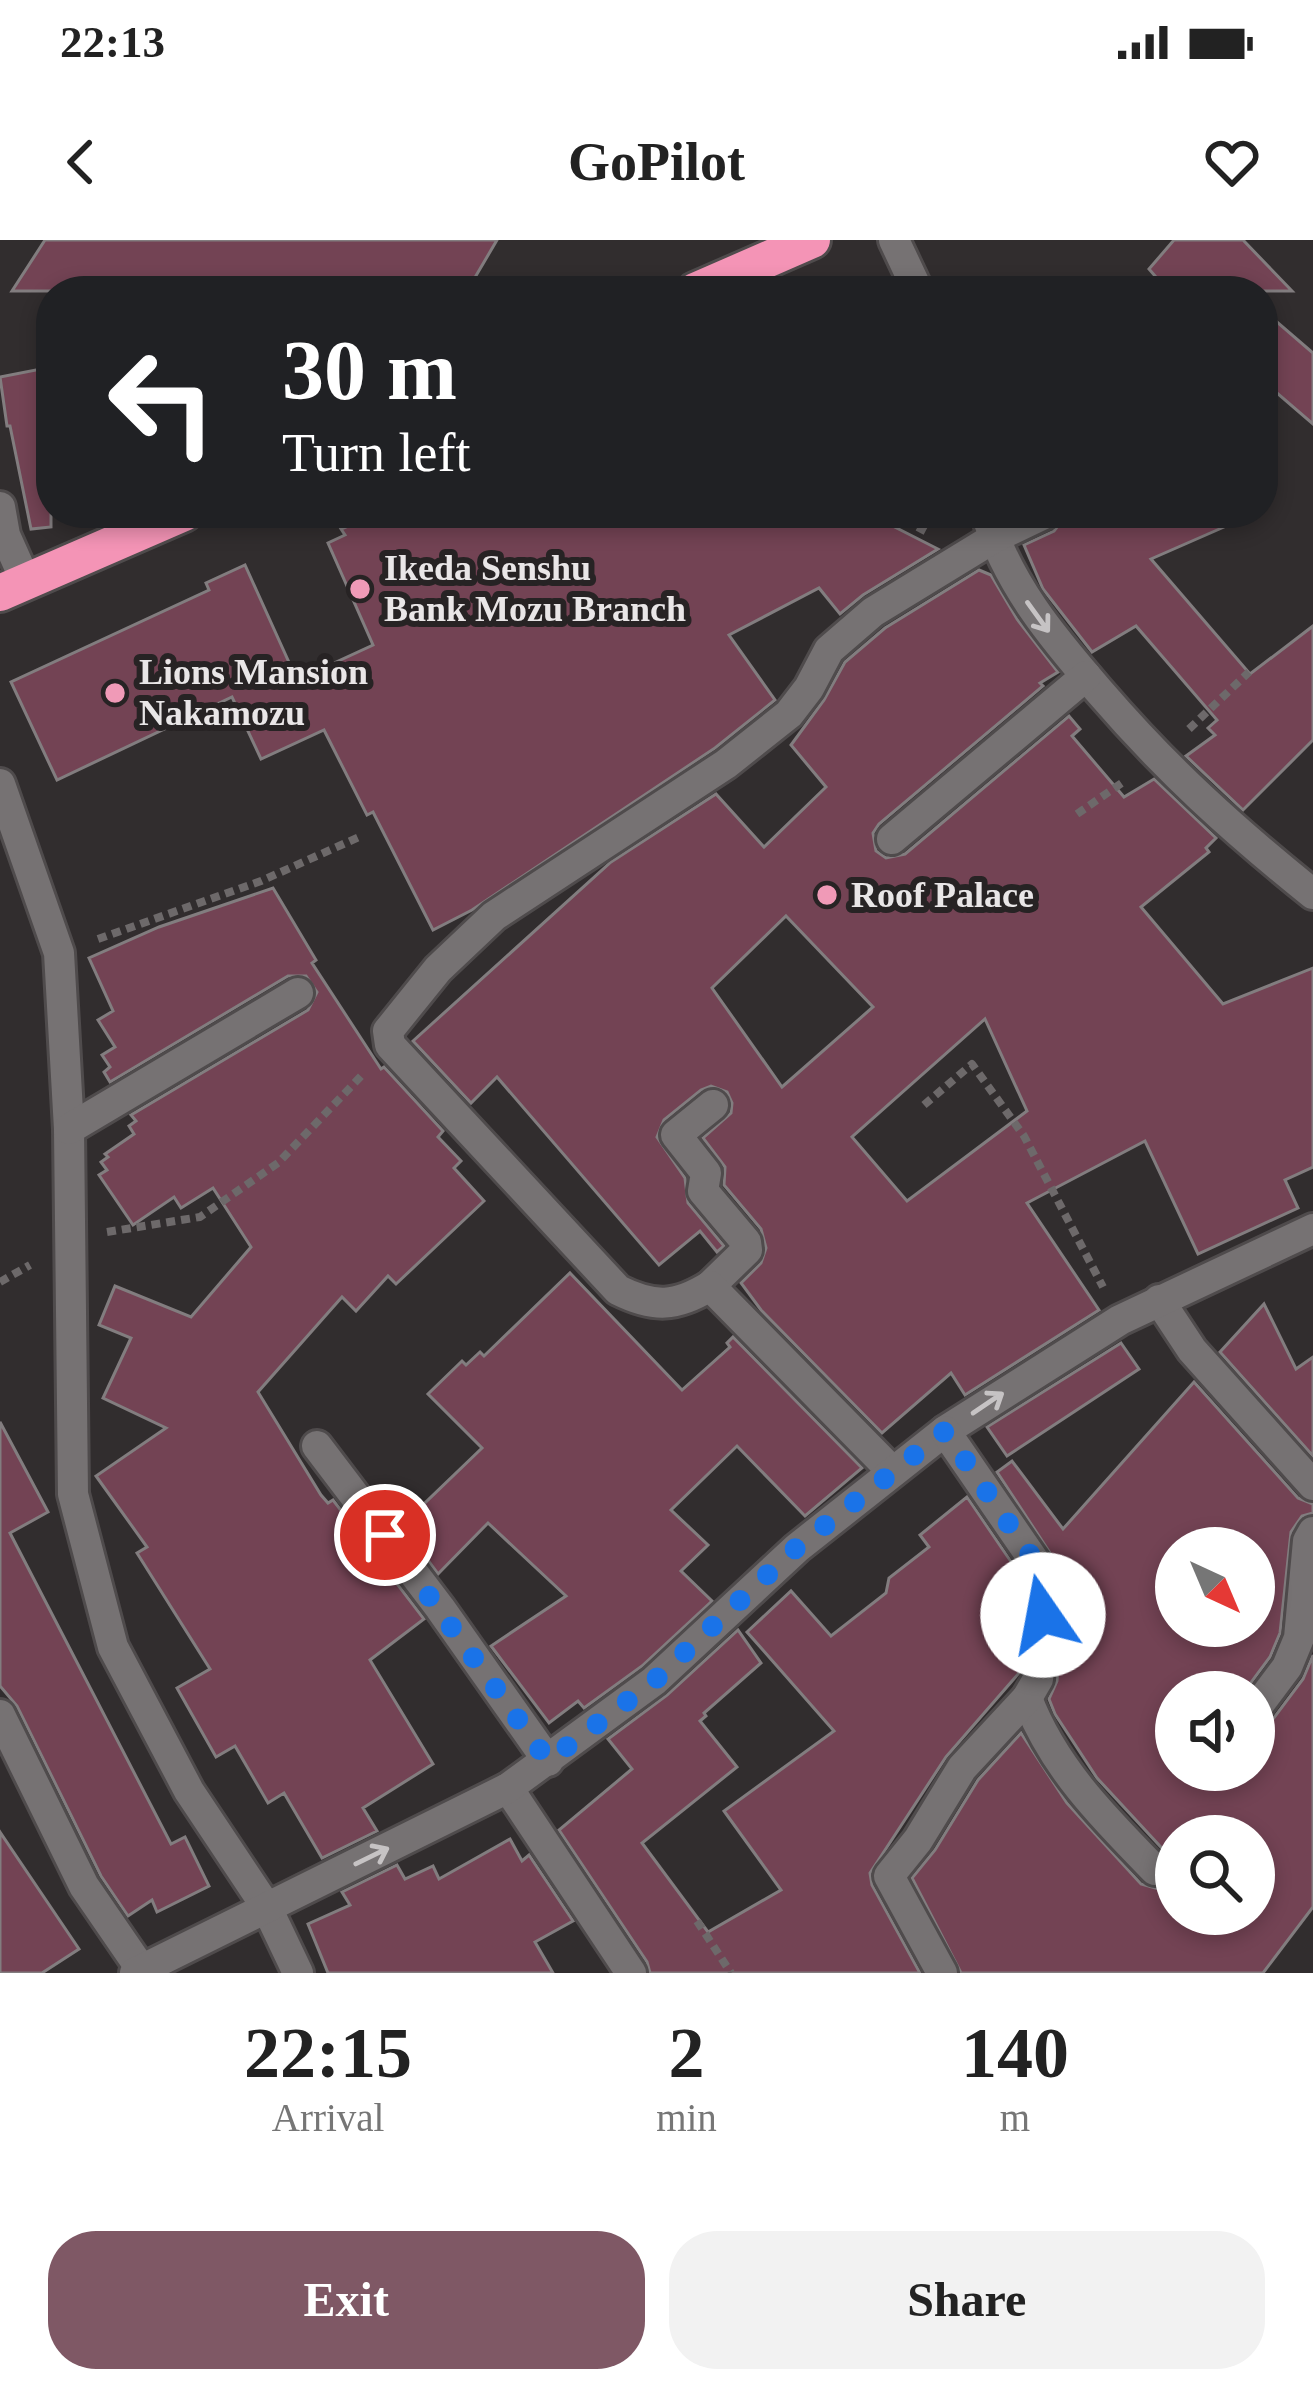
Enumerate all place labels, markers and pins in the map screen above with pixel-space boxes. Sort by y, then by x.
place label: Ikeda Senshu Bank Mozu Branch [384,548,686,629]
marker: Ikeda Senshu Bank Mozu Branch [347,576,373,602]
place label: Lions Mansion Nakamozu [139,652,368,733]
marker: Lions Mansion Nakamozu [102,680,128,706]
place label: Roof Palace [851,875,1034,915]
marker: Roof Palace [814,882,840,908]
pin [334,1484,436,1586]

